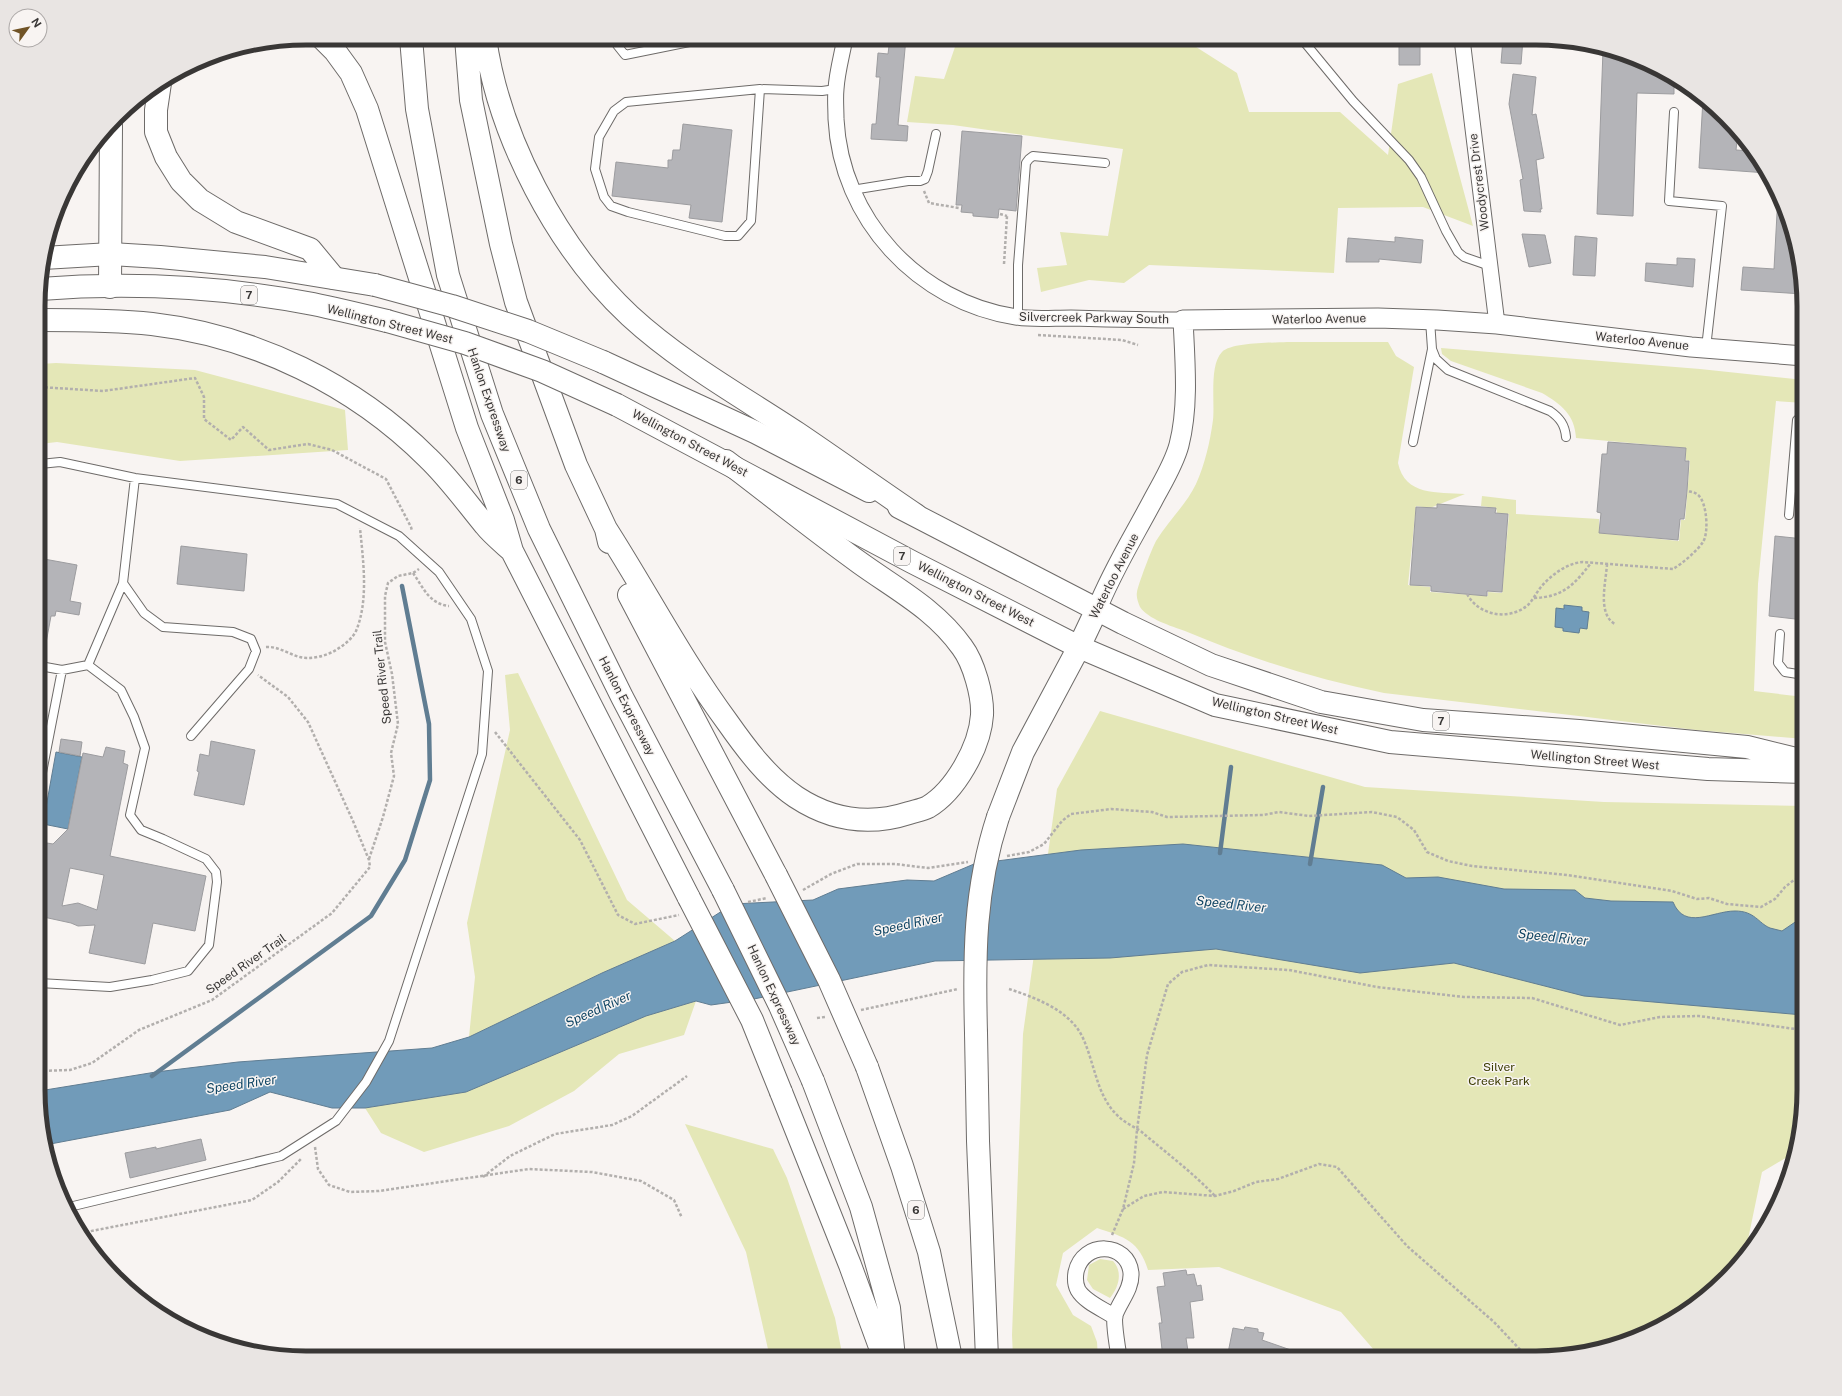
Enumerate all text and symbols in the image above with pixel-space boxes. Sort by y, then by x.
north arrow [8,8,48,48]
text: N [29,16,44,29]
street label: Woodycrest Drive [1466,132,1492,231]
road number: 7 [241,286,257,304]
street label: Wellington Street West [326,302,455,347]
street label: Silvercreek Parkway South [1019,310,1169,326]
street label: Waterloo Avenue [1272,311,1366,327]
street label: Waterloo Avenue [1594,329,1690,353]
street label: Hanlon Expressway [465,346,514,455]
street label: Wellington Street West [630,406,751,480]
road number: 6 [511,471,527,489]
street label: Waterloo Avenue [1086,531,1142,621]
road number: 7 [894,547,910,565]
street label: Wellington Street West [915,558,1037,630]
street label: Speed River Trail [370,629,394,725]
street label: Hanlon Expressway [596,654,658,758]
street label: Wellington Street West [1210,695,1340,737]
road number: 7 [1433,712,1449,730]
street label: Wellington Street West [1530,747,1660,773]
water label: Speed River [1195,893,1267,915]
water label: Speed River [872,909,944,939]
water label: Speed River [1517,926,1589,948]
street label: Speed River Trail [203,931,289,997]
street label: Hanlon Expressway [745,942,804,1048]
water label: Speed River [563,988,633,1030]
park label: Silver Creek Park [1468,1060,1530,1088]
water label: Speed River [205,1072,277,1096]
road number: 6 [908,1201,924,1219]

